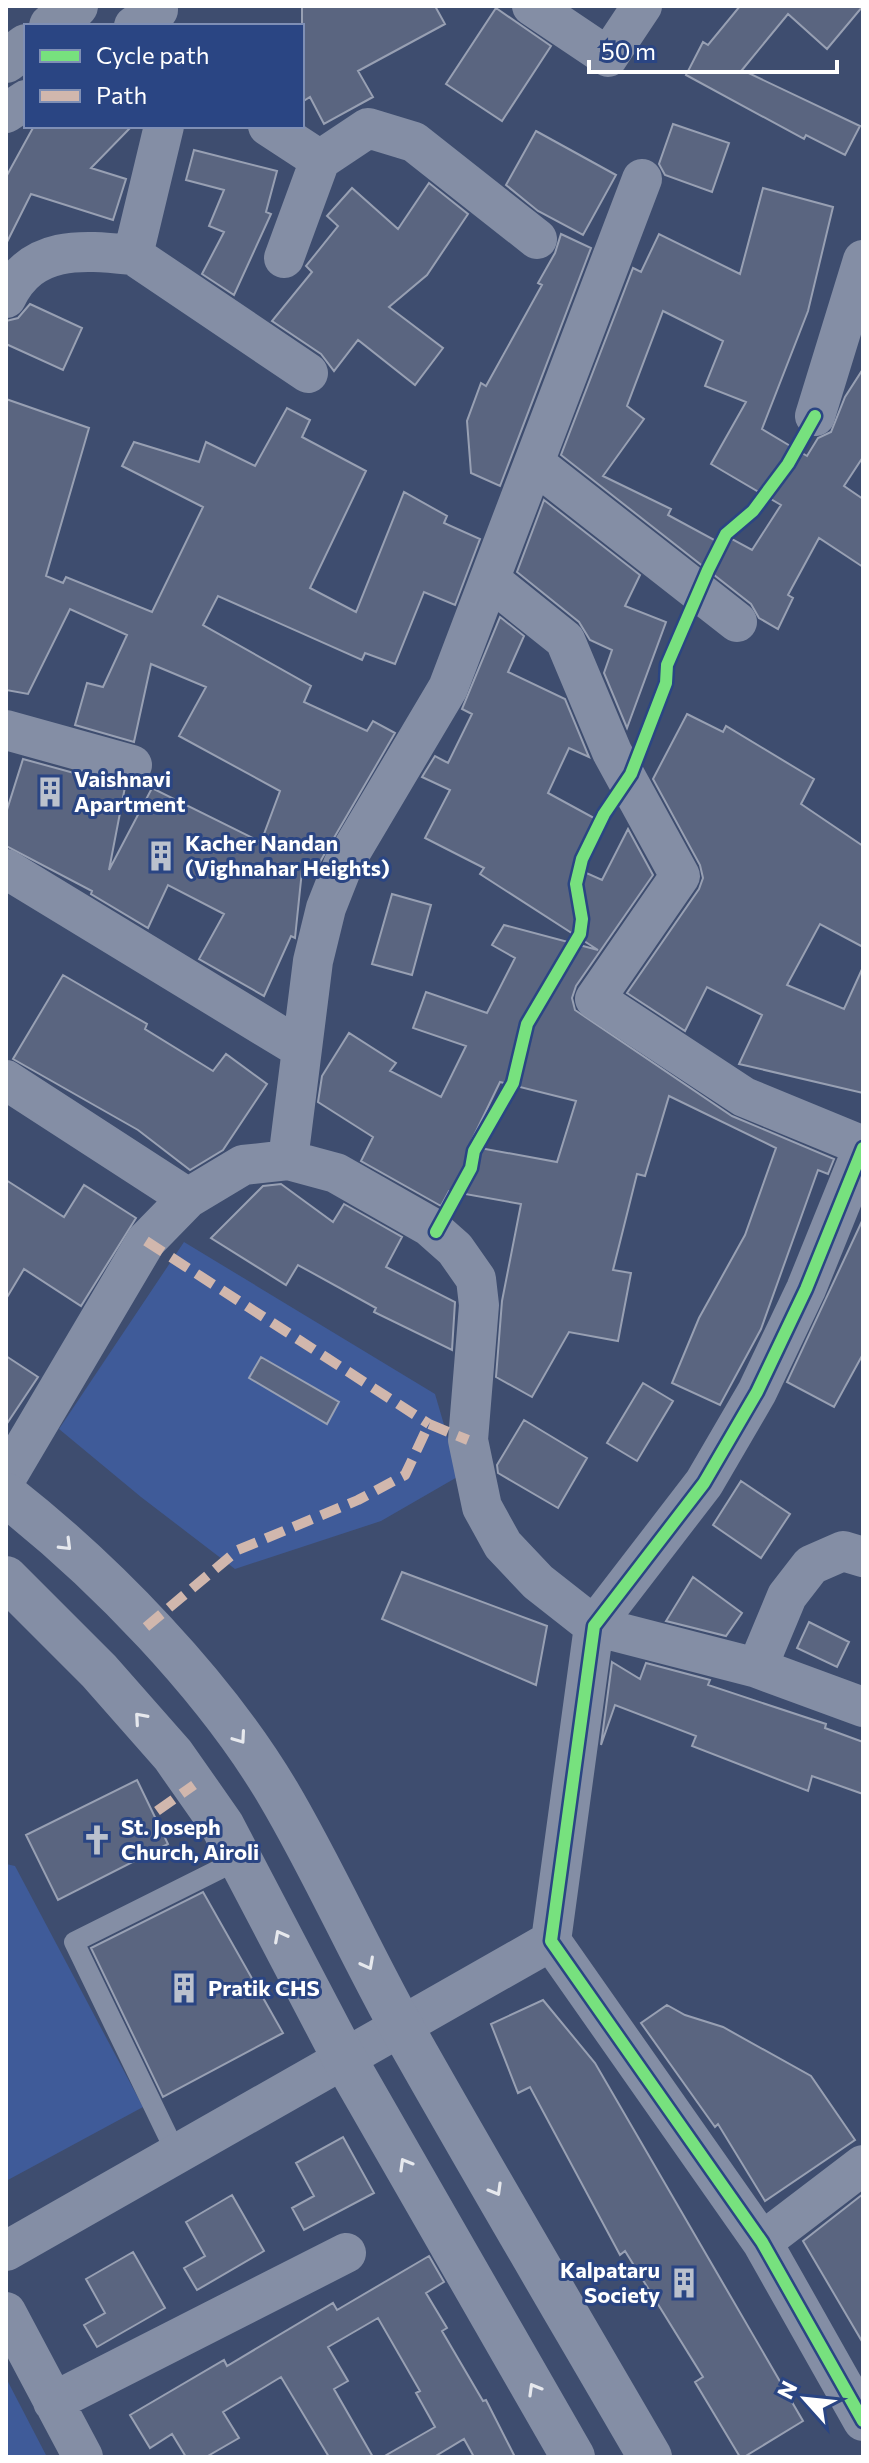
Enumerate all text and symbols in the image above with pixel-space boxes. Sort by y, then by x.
legend [24,24,304,128]
scale bar [589,24,837,74]
text: 50 m [601,36,656,65]
text: Cycle path [96,40,210,69]
text: Path [96,80,147,109]
place label: Vaishnavi Apartment [74,765,186,817]
building icon: Vaishnavi Apartment [33,775,67,809]
place label: Kacher Nandan (Vighnahar Heights) [185,829,390,881]
building icon: Kacher Nandan (Vighnahar Heights) [144,839,178,873]
one-way arrow [57,1536,71,1550]
one-way arrow [136,1712,150,1727]
one-way arrow [230,1729,245,1743]
place label: St. Joseph Church, Airoli [121,1813,259,1865]
church icon: St. Joseph Church, Airoli [80,1823,114,1857]
one-way arrow [274,1929,289,1944]
one-way arrow [358,1955,373,1970]
building icon: Pratik CHS [167,1971,201,2005]
place label: Pratik CHS [208,1974,320,2001]
one-way arrow [399,2158,415,2173]
one-way arrow [486,2181,502,2196]
place label: Kalpataru Society [560,2256,660,2308]
building icon: Kalpataru Society [667,2266,701,2300]
north arrow [765,2359,845,2439]
text: N [771,2376,803,2403]
one-way arrow [528,2383,544,2398]

